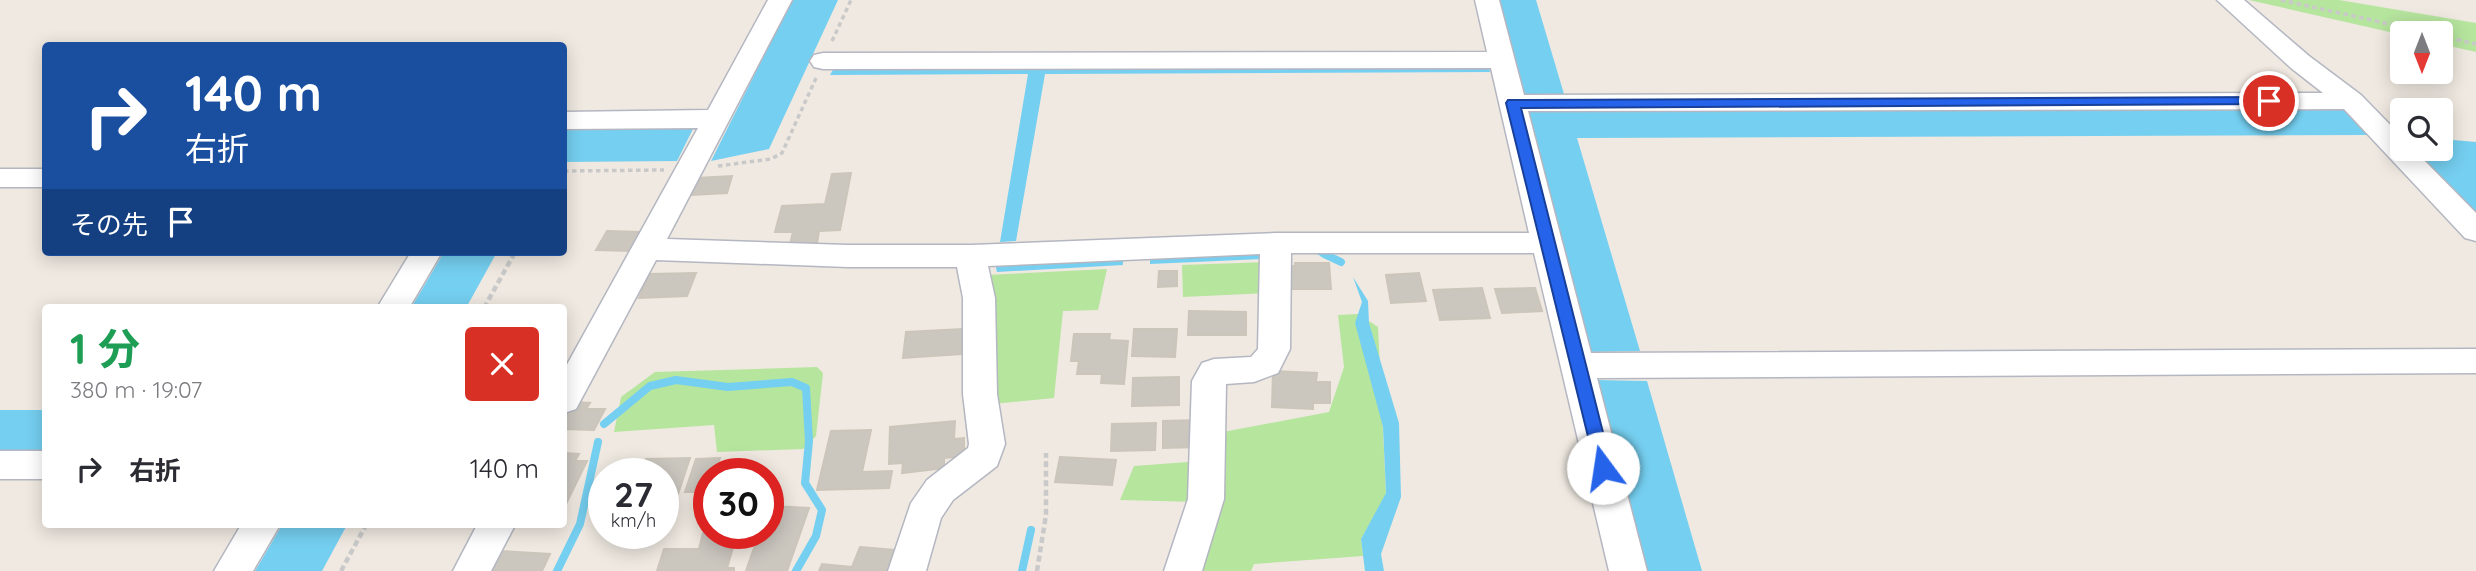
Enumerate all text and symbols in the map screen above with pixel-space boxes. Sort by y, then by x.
north arrow [2390,21,2454,84]
map controls [2390,21,2453,161]
text: 140 m [185,62,322,123]
icon: right [70,70,161,161]
pin [2239,71,2299,131]
icon: arrive [2250,82,2288,120]
button: search [2390,98,2453,161]
text: 右折 [185,128,249,168]
icon: arrive [162,203,200,241]
text: その先 [70,208,148,241]
text: 1 分 [70,322,140,375]
button: close [465,327,539,401]
text: 380 m · 19:07 [70,375,202,404]
position arrow [1566,431,1640,505]
icon: right [70,450,108,488]
text: 140 m [470,452,539,485]
text: 右折 [129,454,181,487]
speed limit sign: 30 [693,458,784,549]
text: 27 [614,472,653,516]
text: km/h [611,509,656,532]

